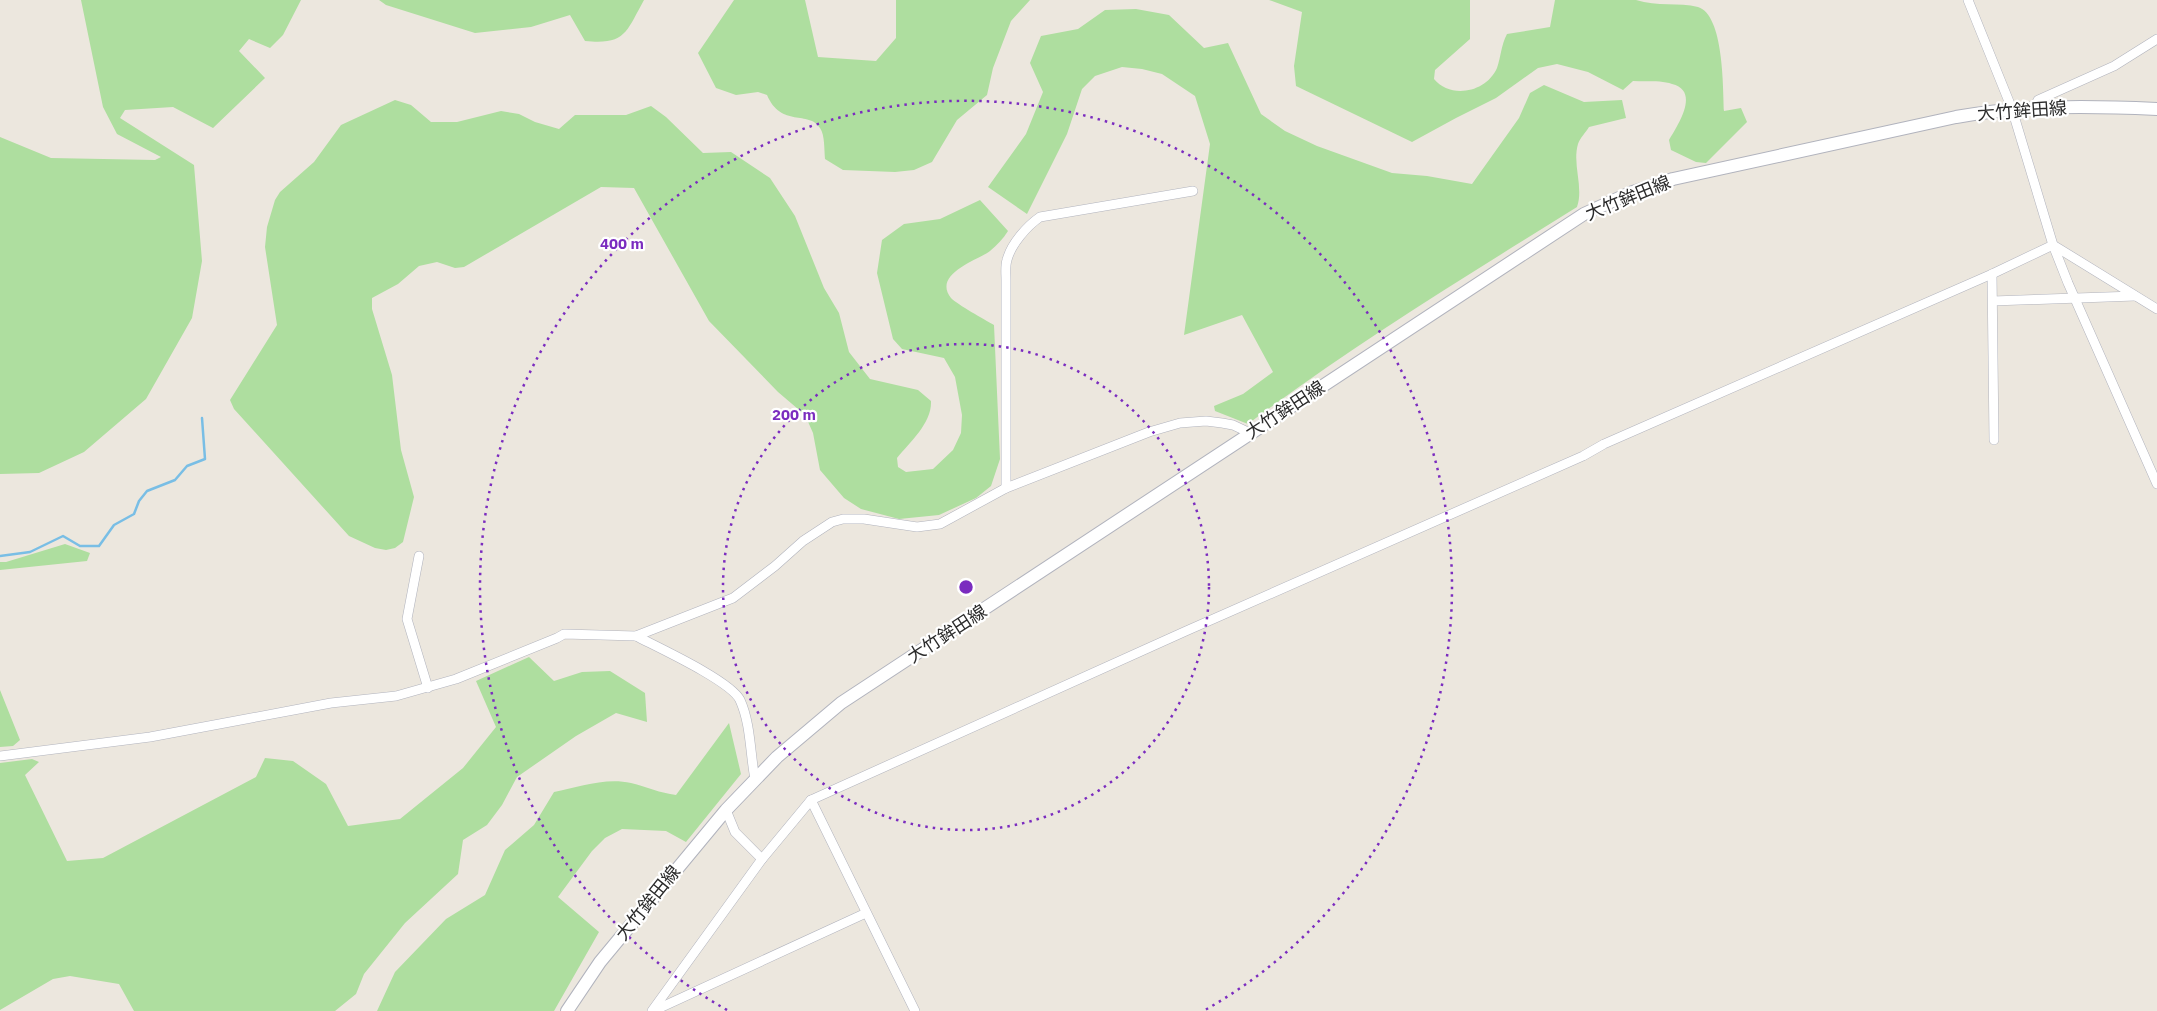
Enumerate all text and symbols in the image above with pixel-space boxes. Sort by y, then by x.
street label: 大竹鉾田線 [1976,96,2068,125]
street label: 大竹鉾田線 [1582,170,1674,225]
text: 400 m [600,234,644,253]
street label: 大竹鉾田線 [1241,375,1329,444]
text: 200 m [772,405,816,424]
centre of rings [957,578,975,596]
street label: 大竹鉾田線 [903,599,991,668]
street label: 大竹鉾田線 [610,860,685,945]

